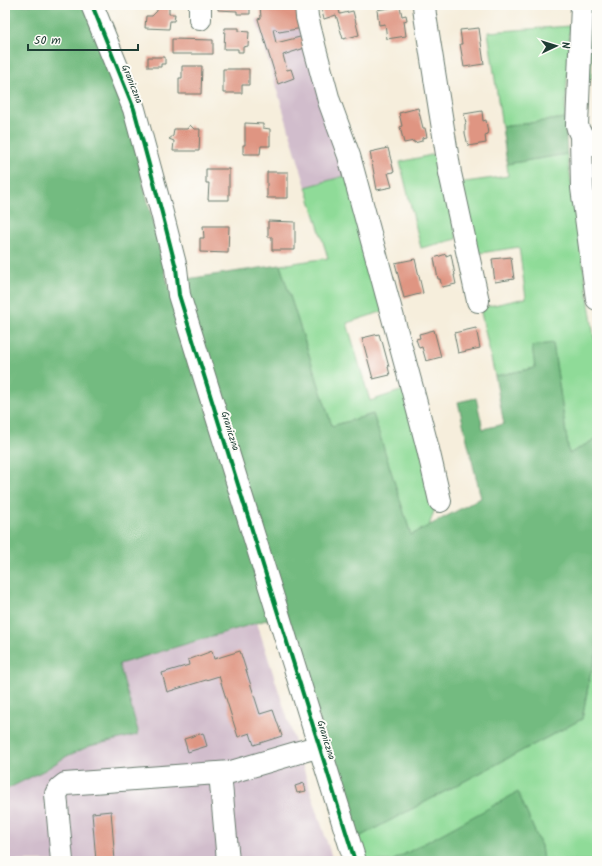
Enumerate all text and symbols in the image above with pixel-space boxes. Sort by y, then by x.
scale bar [28,26,138,52]
north arrow [536,26,576,66]
text: 50 m [34,31,61,50]
text: N [556,41,574,50]
street label: Graniczna [117,62,147,106]
street label: Graniczna [216,409,244,453]
street label: Graniczna [312,718,340,762]

